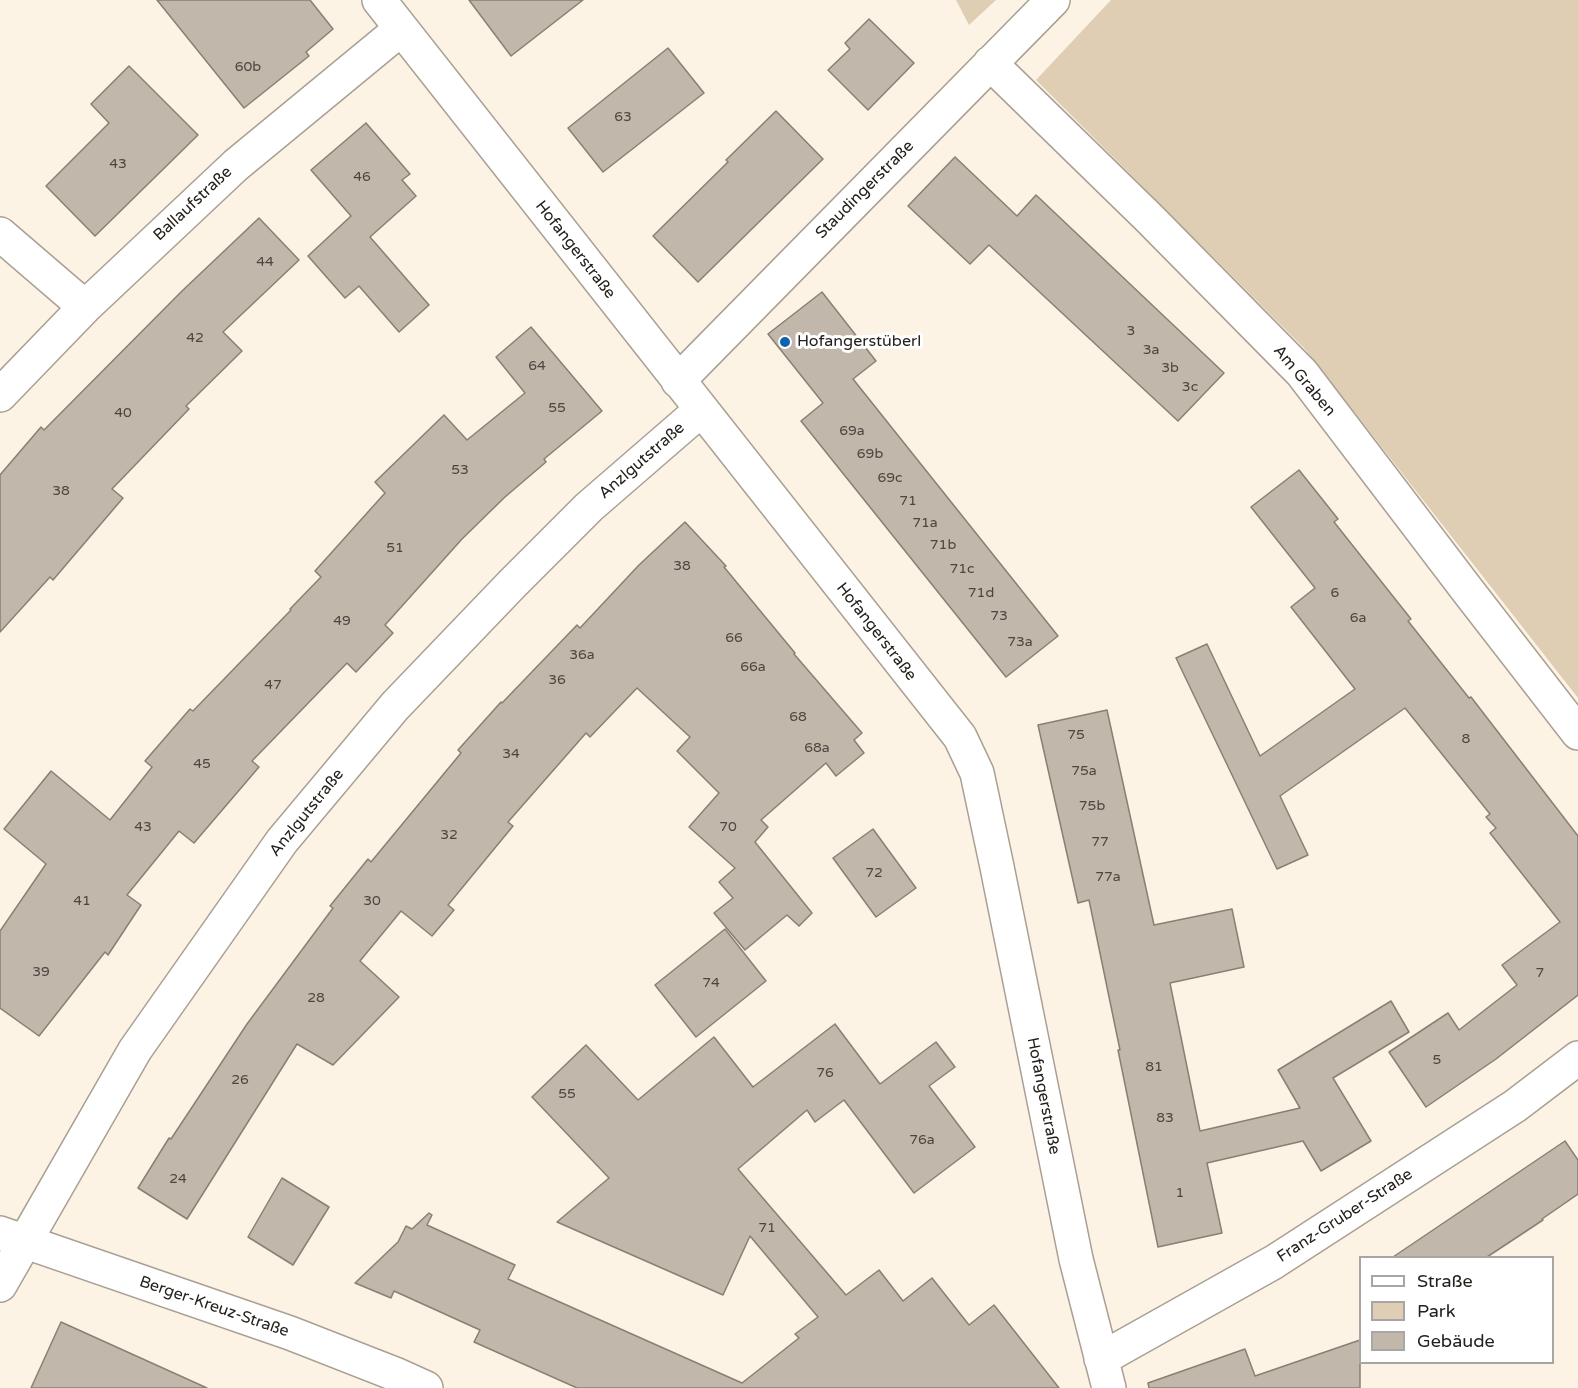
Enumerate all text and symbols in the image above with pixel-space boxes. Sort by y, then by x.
house number: 60b [235,59,261,75]
house number: 63 [614,109,632,125]
street label: Staudingerstraße [812,137,918,243]
house number: 43 [109,156,127,172]
street label: Ballaufstraße [150,163,236,245]
house number: 46 [353,169,371,185]
street label: Hofangerstraße [531,197,619,303]
house number: 44 [256,254,274,270]
house number: 3 [1127,323,1135,339]
house number: 42 [186,330,204,346]
place label: Hofangerstüberl [797,332,921,352]
marker: Hofangerstüberl [778,335,792,349]
house number: 3a [1143,342,1159,358]
street label: Am Graben [1269,342,1339,420]
house number: 64 [528,358,546,374]
house number: 3b [1161,360,1179,376]
house number: 3c [1182,379,1198,395]
house number: 55 [548,400,566,416]
house number: 40 [114,405,132,421]
street label: Anzlgutstraße [595,419,689,503]
house number: 69a [839,423,865,439]
house number: 69b [857,446,883,462]
house number: 53 [451,462,469,478]
house number: 69c [877,470,903,486]
house number: 38 [52,483,70,499]
house number: 71 [899,493,917,509]
house number: 71a [912,515,938,531]
house number: 71b [930,537,956,553]
house number: 51 [386,540,404,556]
house number: 38 [673,558,691,574]
house number: 71c [949,561,975,577]
street label: Hofangerstraße [832,579,920,685]
house number: 71d [968,585,994,601]
house number: 6 [1331,585,1339,601]
house number: 73 [990,608,1008,624]
house number: 6a [1350,610,1366,626]
house number: 49 [333,613,351,629]
house number: 66 [725,630,743,646]
house number: 73a [1007,634,1033,650]
house number: 36a [569,647,595,663]
house number: 66a [740,659,766,675]
house number: 36 [548,672,566,688]
house number: 47 [264,677,282,693]
house number: 68 [789,709,807,725]
house number: 75 [1067,727,1085,743]
house number: 8 [1462,731,1470,747]
house number: 68a [804,740,830,756]
house number: 34 [502,746,520,762]
house number: 45 [193,756,211,772]
house number: 75a [1071,763,1097,779]
street label: Anzlgutstraße [266,765,348,861]
house number: 75b [1079,798,1105,814]
house number: 43 [134,819,152,835]
house number: 70 [719,819,737,835]
house number: 32 [440,827,458,843]
house number: 77 [1091,834,1109,850]
house number: 72 [865,865,883,881]
house number: 77a [1095,869,1121,885]
house number: 41 [73,893,91,909]
house number: 30 [363,893,381,909]
house number: 39 [32,964,50,980]
house number: 7 [1536,965,1544,981]
house number: 74 [702,975,720,991]
house number: 28 [307,990,325,1006]
street label: Hofangerstraße [1022,1036,1064,1156]
house number: 5 [1433,1052,1441,1068]
house number: 81 [1145,1059,1163,1075]
house number: 76 [816,1065,834,1081]
house number: 26 [231,1072,249,1088]
house number: 55 [558,1086,576,1102]
house number: 83 [1156,1110,1174,1126]
house number: 76a [909,1132,935,1148]
street label: Franz-Gruber-Straße [1274,1165,1416,1267]
house number: 24 [169,1171,187,1187]
house number: 1 [1176,1185,1184,1201]
house number: 71 [758,1220,776,1236]
legend [1359,1256,1554,1364]
text: Straße [1417,1270,1473,1292]
street label: Berger-Kreuz-Straße [137,1272,291,1342]
text: Park [1417,1300,1455,1322]
text: Gebäude [1417,1330,1495,1352]

